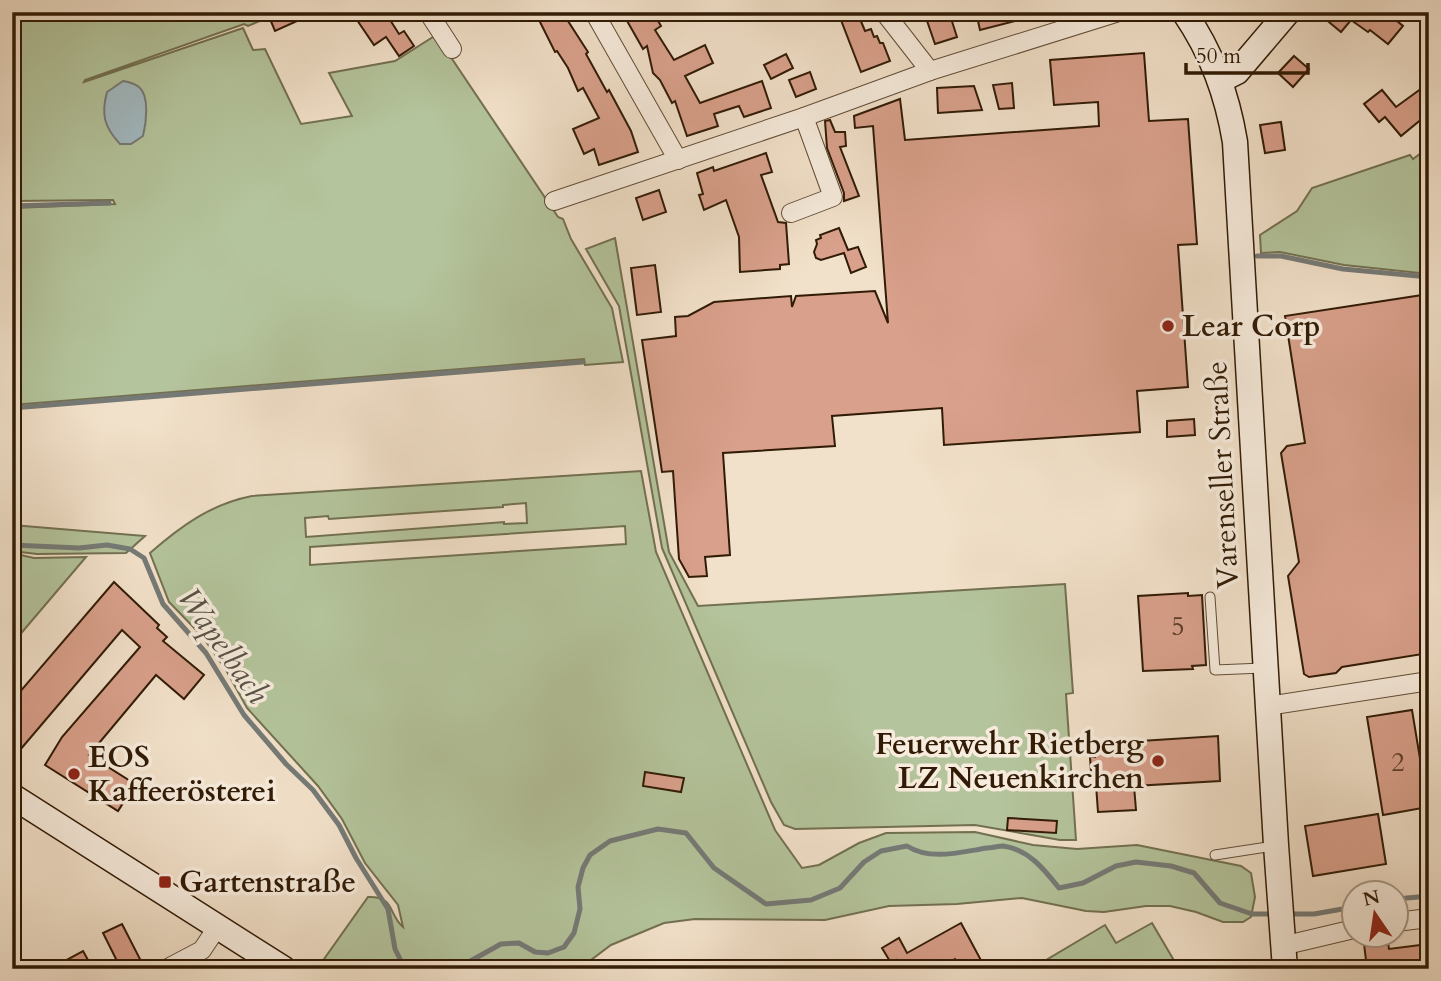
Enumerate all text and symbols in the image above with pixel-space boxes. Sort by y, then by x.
scale bar [1186,32,1308,76]
text: 50 m [1196,42,1241,71]
place label: Lear Corp [1182,306,1321,347]
marker: Lear Corp [1160,318,1176,334]
street label: Varenseller Straße [1196,360,1249,590]
water label: Wapelbach [167,578,279,713]
house number: 5 [1171,609,1185,644]
place label: Feuerwehr Rietberg LZ Neuenkirchen [875,724,1144,799]
place label: EOS Kaffeerösterei [88,737,276,812]
house number: 2 [1391,745,1405,780]
marker: Feuerwehr Rietberg LZ Neuenkirchen [1150,753,1166,769]
marker: EOS Kaffeerösterei [66,766,82,782]
place label: Gartenstraße [179,862,356,903]
marker: Gartenstraße [157,874,173,890]
north arrow [1340,880,1410,950]
text: N [1360,884,1383,913]

